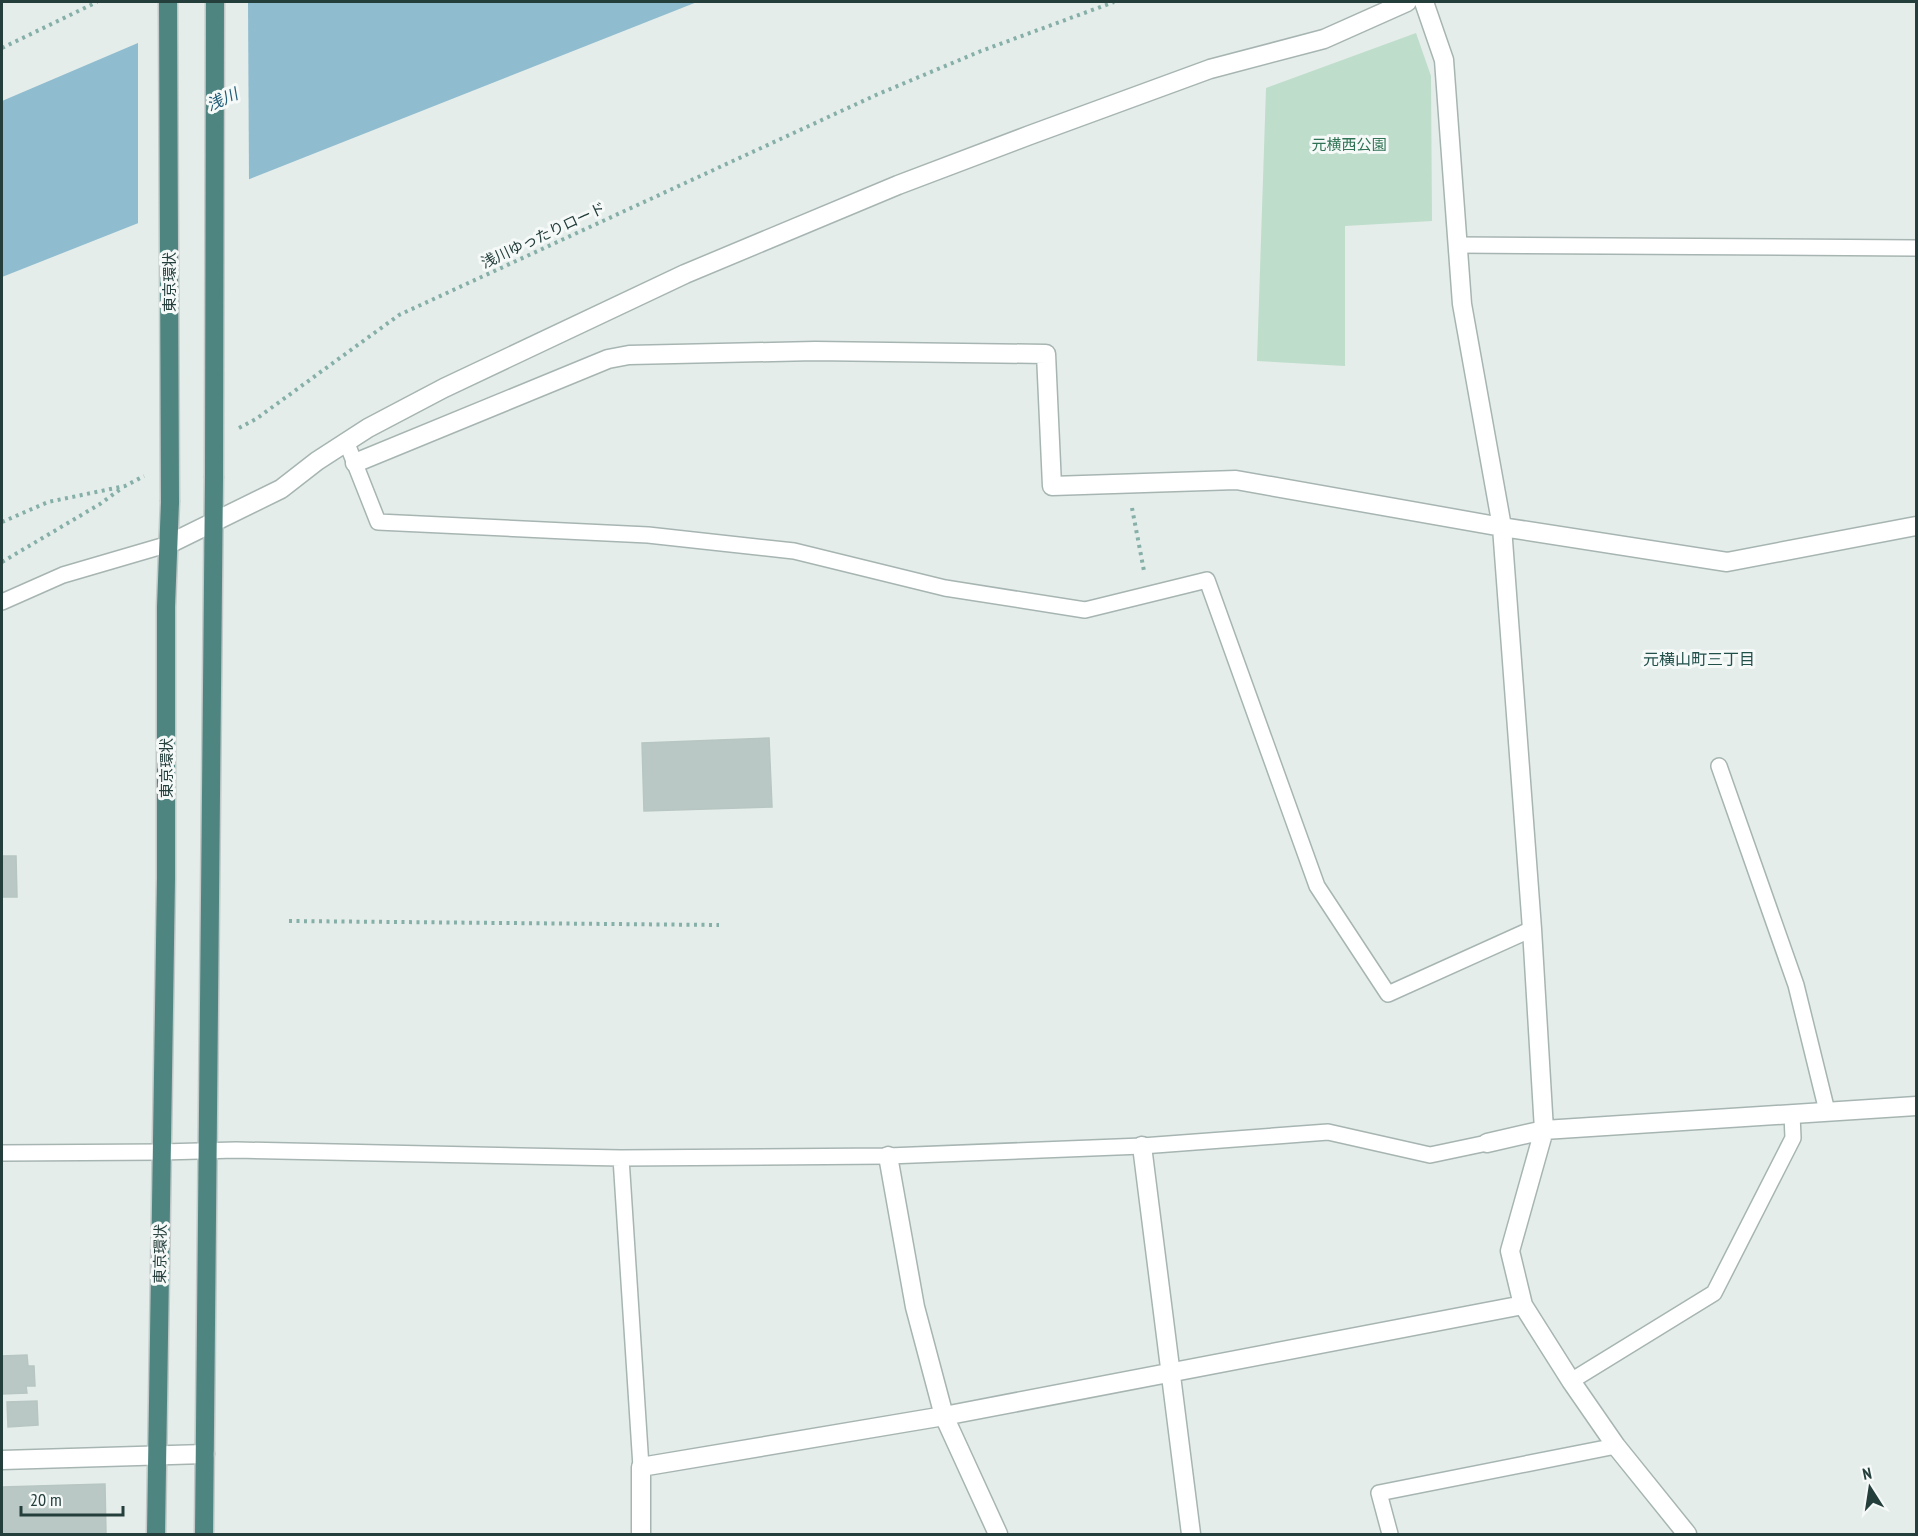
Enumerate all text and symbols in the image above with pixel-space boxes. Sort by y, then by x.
water label: 浅川 [203,83,243,115]
park label: 元横西公園 [1311,135,1387,154]
street label: 浅川ゆったりロード [478,198,608,272]
street label: 東京環状 [160,252,179,312]
district label: 元横山町三丁目 [1643,649,1755,669]
street label: 東京環状 [157,738,176,798]
street label: 東京環状 [150,1224,170,1284]
north arrow [1840,1458,1900,1518]
text: N [1861,1463,1873,1484]
scale bar [21,1479,123,1517]
text: 20 m [30,1488,62,1511]

